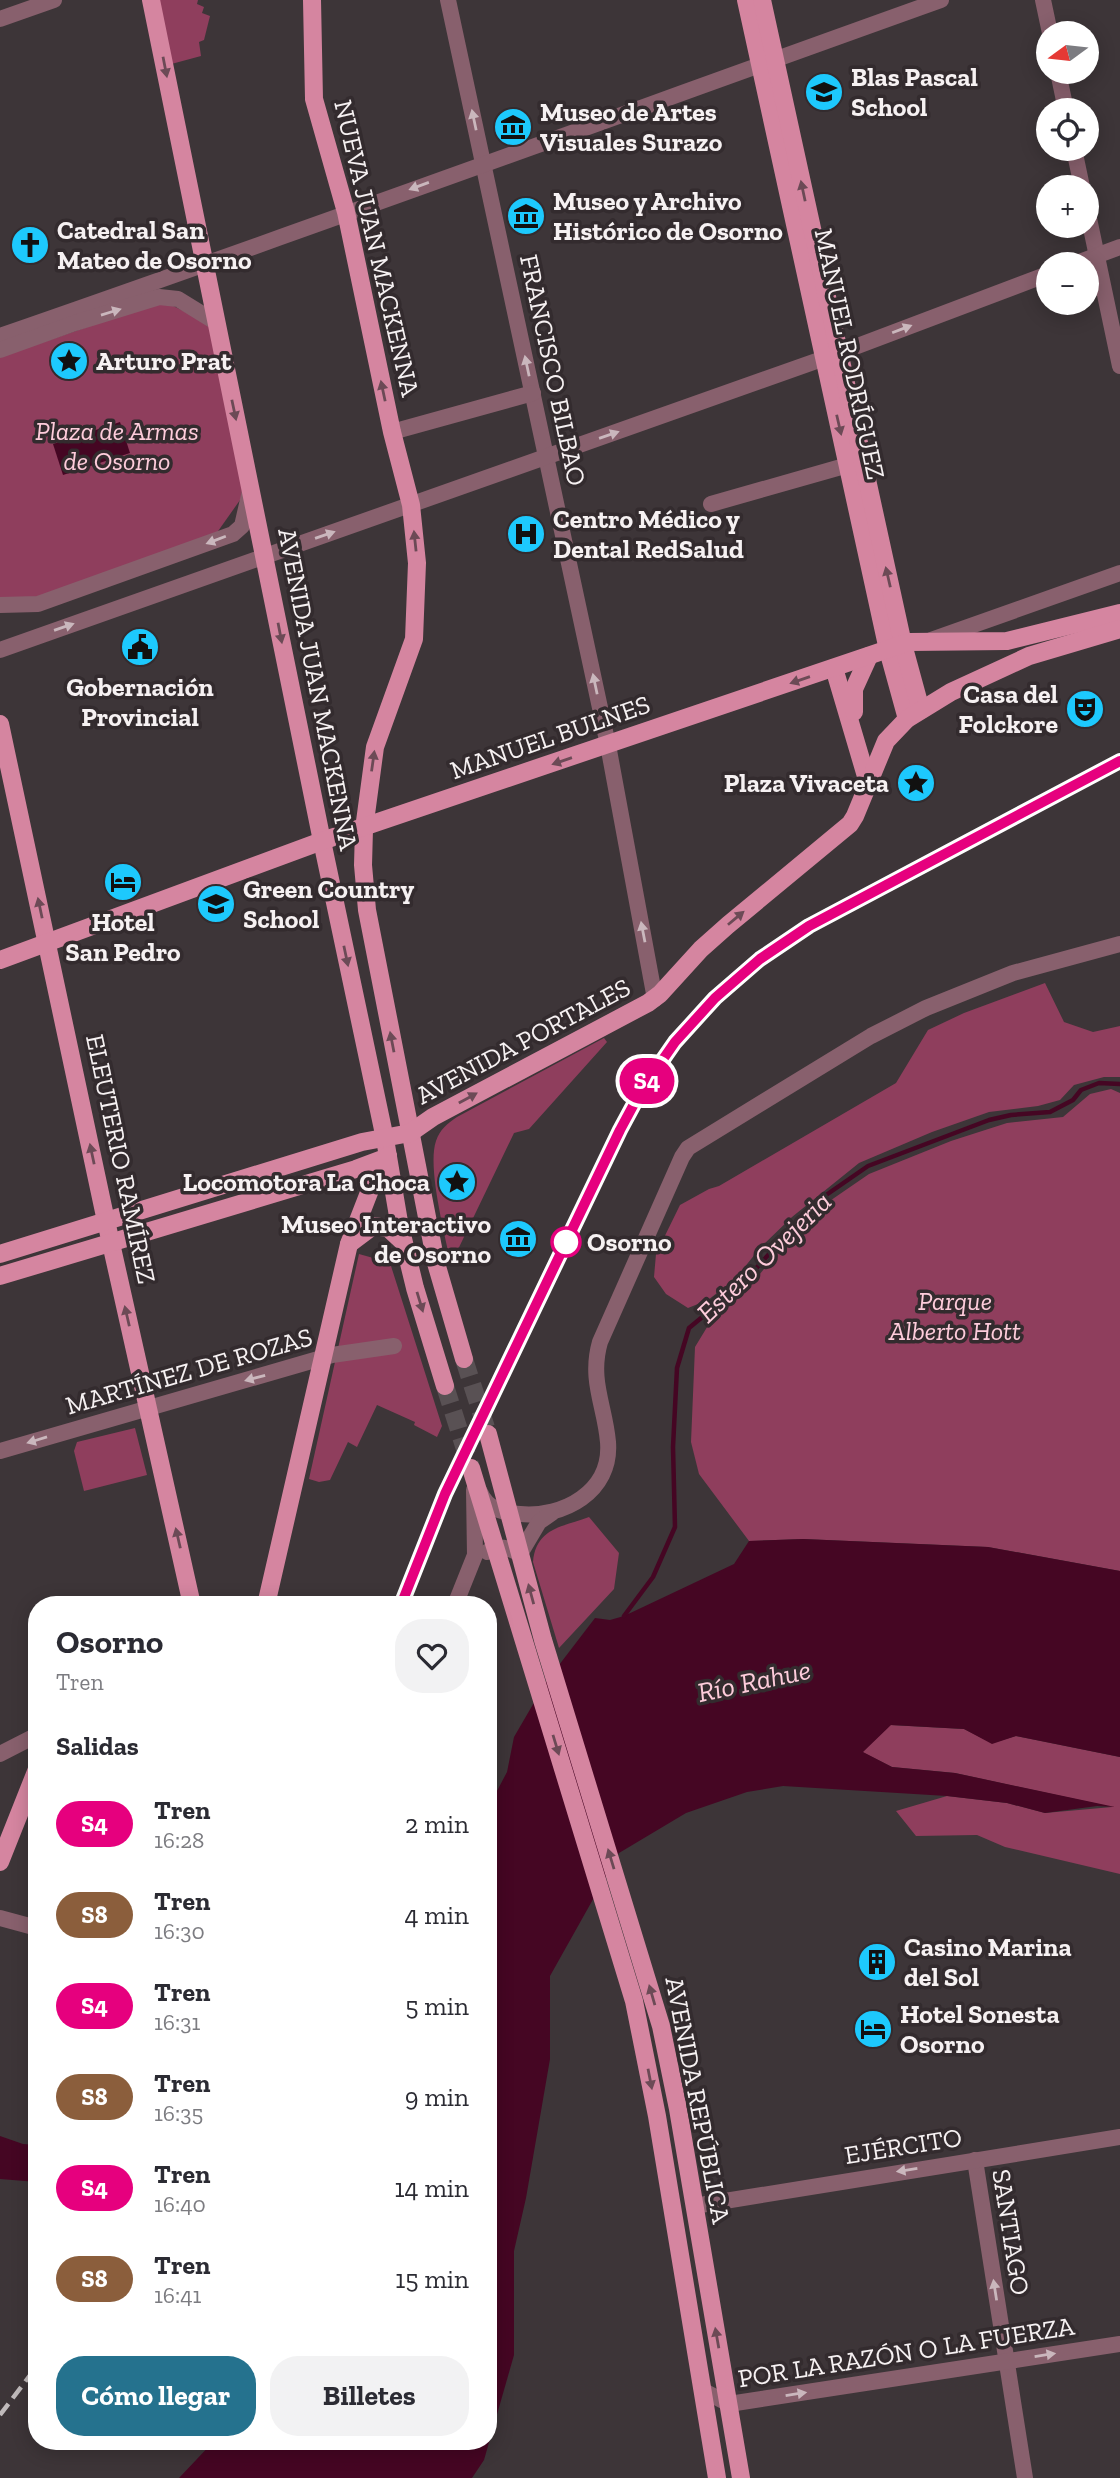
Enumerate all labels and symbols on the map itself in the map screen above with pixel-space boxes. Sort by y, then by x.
north arrow [1036,21,1099,84]
one-way arrow [159,56,170,78]
place label: Blas Pascal School [851,61,978,123]
school or university icon: Blas Pascal School [803,71,845,113]
place label: Museo de Artes Visuales Surazo [540,96,723,158]
street label: NUEVA JUAN MACKENNA [327,97,427,401]
museum icon: Museo de Artes Visuales Surazo [492,106,534,148]
one-way arrow [468,109,479,131]
one-way arrow [798,180,809,202]
one-way arrow [408,181,429,192]
place label: Museo y Archivo Histórico de Osorno [553,185,783,247]
museum icon: Museo y Archivo Histórico de Osorno [505,195,547,237]
place label: Catedral San Mateo de Osorno [57,214,252,276]
church icon: Catedral San Mateo de Osorno [9,224,51,266]
street label: MANUEL RODRÍGUEZ [808,226,892,482]
street label: FRANCISCO BILBAO [513,251,593,489]
one-way arrow [100,307,121,317]
one-way arrow [892,324,913,335]
place icon: Arturo Prat [48,340,90,382]
place label: Arturo Prat [96,345,232,377]
one-way arrow [522,355,533,377]
one-way arrow [378,380,389,402]
one-way arrow [229,399,240,421]
one-way arrow [834,414,845,436]
park label: Plaza de Armas de Osorno [35,415,199,477]
one-way arrow [598,429,619,440]
place label: Centro Médico y Dental RedSalud [553,503,744,565]
hospital icon: Centro Médico y Dental RedSalud [505,513,547,555]
street label: AVENIDA JUAN MACKENNA [271,525,365,854]
one-way arrow [315,529,336,540]
one-way arrow [410,530,421,552]
one-way arrow [206,535,227,546]
one-way arrow [883,566,894,588]
one-way arrow [54,621,75,632]
one-way arrow [275,622,286,644]
public building icon: Gobernación Provincial [119,626,161,668]
place label: Gobernación Provincial [66,671,214,733]
one-way arrow [590,673,601,695]
one-way arrow [790,675,811,686]
place label: Casa del Folckore [959,678,1058,740]
street label: MANUEL BULNES [446,688,654,786]
theatre icon: Casa del Folckore [1064,688,1106,730]
one-way arrow [368,750,379,772]
one-way arrow [551,756,572,767]
place icon: Plaza Vivaceta [895,762,937,804]
place label: Plaza Vivaceta [724,767,889,799]
hotel icon: Hotel San Pedro [102,861,144,903]
place label: Green Country School [243,873,414,935]
school or university icon: Green Country School [195,883,237,925]
one-way arrow [35,896,46,918]
place label: Hotel San Pedro [65,906,181,968]
one-way arrow [727,911,744,926]
one-way arrow [637,921,648,943]
one-way arrow [341,945,352,967]
street label: AVENIDA PORTALES [410,971,636,1111]
street label: ELEUTERIO RAMÍREZ [79,1031,163,1287]
one-way arrow [387,1031,398,1053]
line badge: S4 [616,1058,678,1104]
one-way arrow [459,1092,478,1104]
one-way arrow [87,1143,98,1165]
place icon: Locomotora La Choca [436,1161,478,1203]
place label: Locomotora La Choca [183,1166,430,1198]
water label: Estero Ovejeria [690,1185,838,1329]
place label: Museo Interactivo de Osorno [281,1208,491,1270]
museum icon: Museo Interactivo de Osorno [497,1218,539,1260]
place label: Osorno [587,1226,672,1258]
marker: Osorno [551,1227,581,1257]
park label: Parque Alberto Hott [888,1285,1021,1347]
one-way arrow [415,1291,425,1312]
one-way arrow [122,1305,133,1327]
street label: MARTÍNEZ DE ROZAS [62,1320,316,1422]
one-way arrow [244,1373,266,1384]
one-way arrow [26,1436,47,1446]
one-way arrow [172,1527,183,1549]
one-way arrow [525,1583,536,1605]
water label: Río Rahue [694,1653,814,1709]
one-way arrow [552,1735,562,1756]
one-way arrow [606,1849,616,1870]
place label: Casino Marina del Sol [904,1931,1072,1993]
building icon: Casino Marina del Sol [856,1941,898,1983]
street label: AVENIDA REPÚBLICA [658,1974,738,2227]
one-way arrow [647,1984,657,2005]
place label: Hotel Sonesta Osorno [900,1998,1060,2060]
hotel icon: Hotel Sonesta Osorno [852,2008,894,2050]
one-way arrow [645,2068,656,2090]
street label: EJÉRCITO [842,2121,964,2171]
one-way arrow [896,2165,918,2176]
street label: SANTIAGO [985,2167,1037,2297]
one-way arrow [990,2279,1001,2301]
street label: POR LA RAZÓN O LA FUERZA [735,2309,1078,2394]
one-way arrow [711,2327,722,2349]
one-way arrow [1034,2349,1056,2360]
one-way arrow [785,2388,807,2399]

